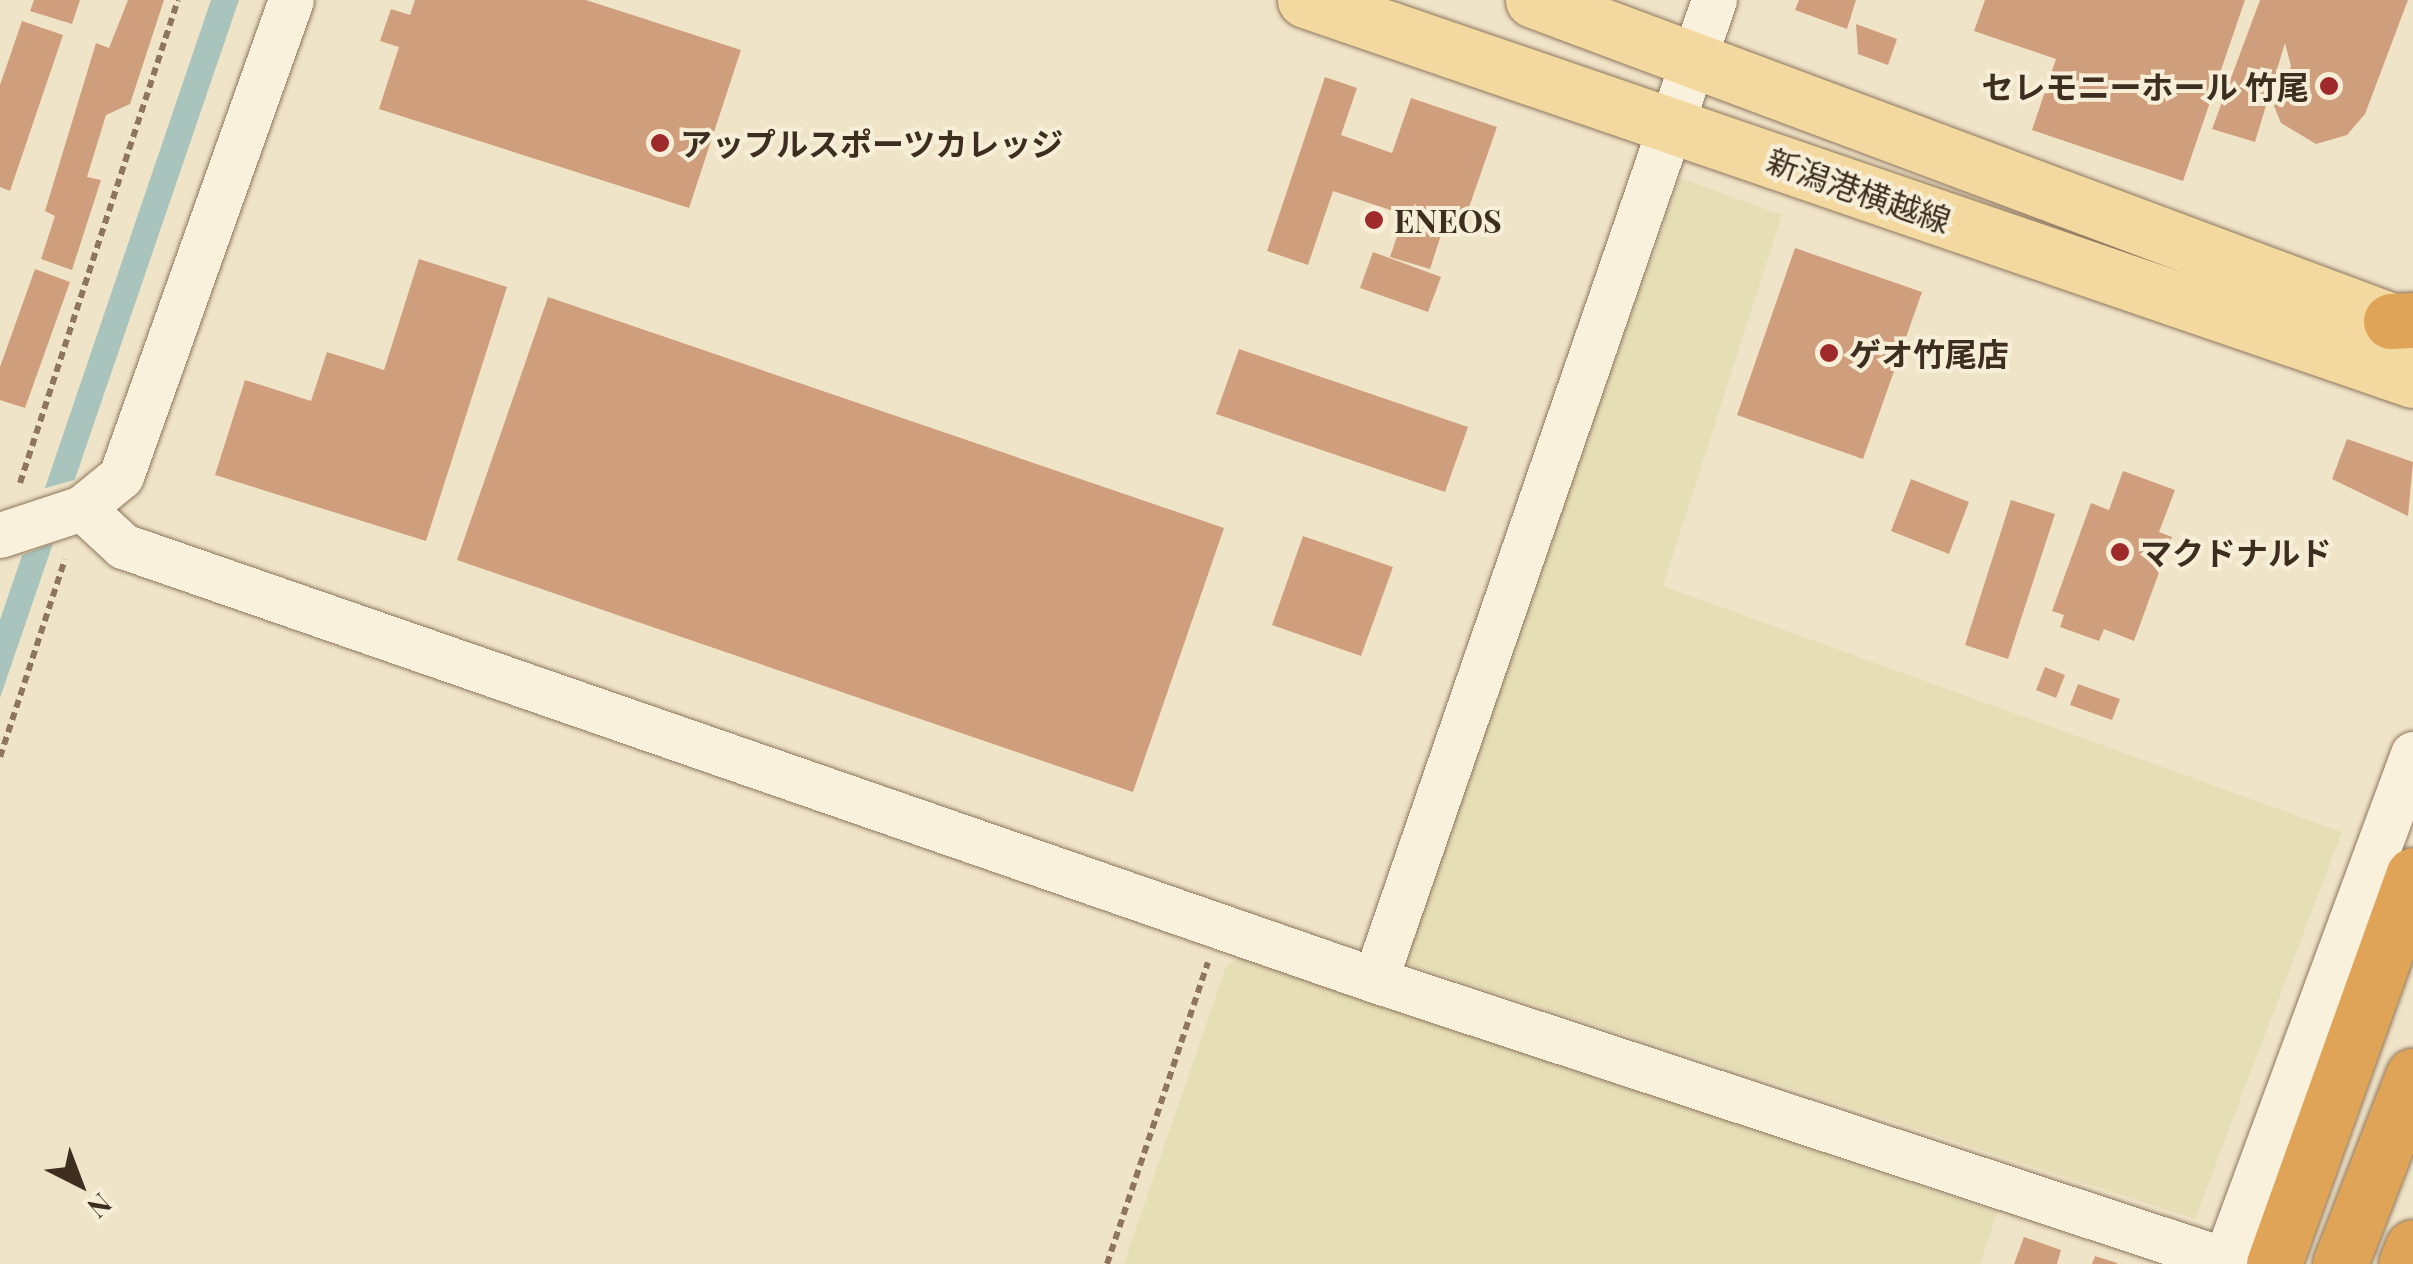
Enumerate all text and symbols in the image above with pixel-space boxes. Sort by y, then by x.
place label: セレモニーホール 竹尾 [1982,67,2309,105]
marker: セレモニーホール 竹尾 [2318,75,2340,97]
place label: アップルスポーツカレッジ [680,124,1064,162]
marker: アップルスポーツカレッジ [649,132,671,154]
street label: 新潟港横越線 [1762,141,1956,239]
place label: ENEOS [1394,201,1502,239]
marker: ENEOS [1363,209,1385,231]
place label: ゲオ竹尾店 [1849,334,2009,372]
marker: ゲオ竹尾店 [1818,342,1840,364]
place label: マクドナルド [2140,533,2332,571]
marker: マクドナルド [2109,541,2131,563]
north arrow [30,1134,130,1234]
text: N [81,1186,120,1227]

